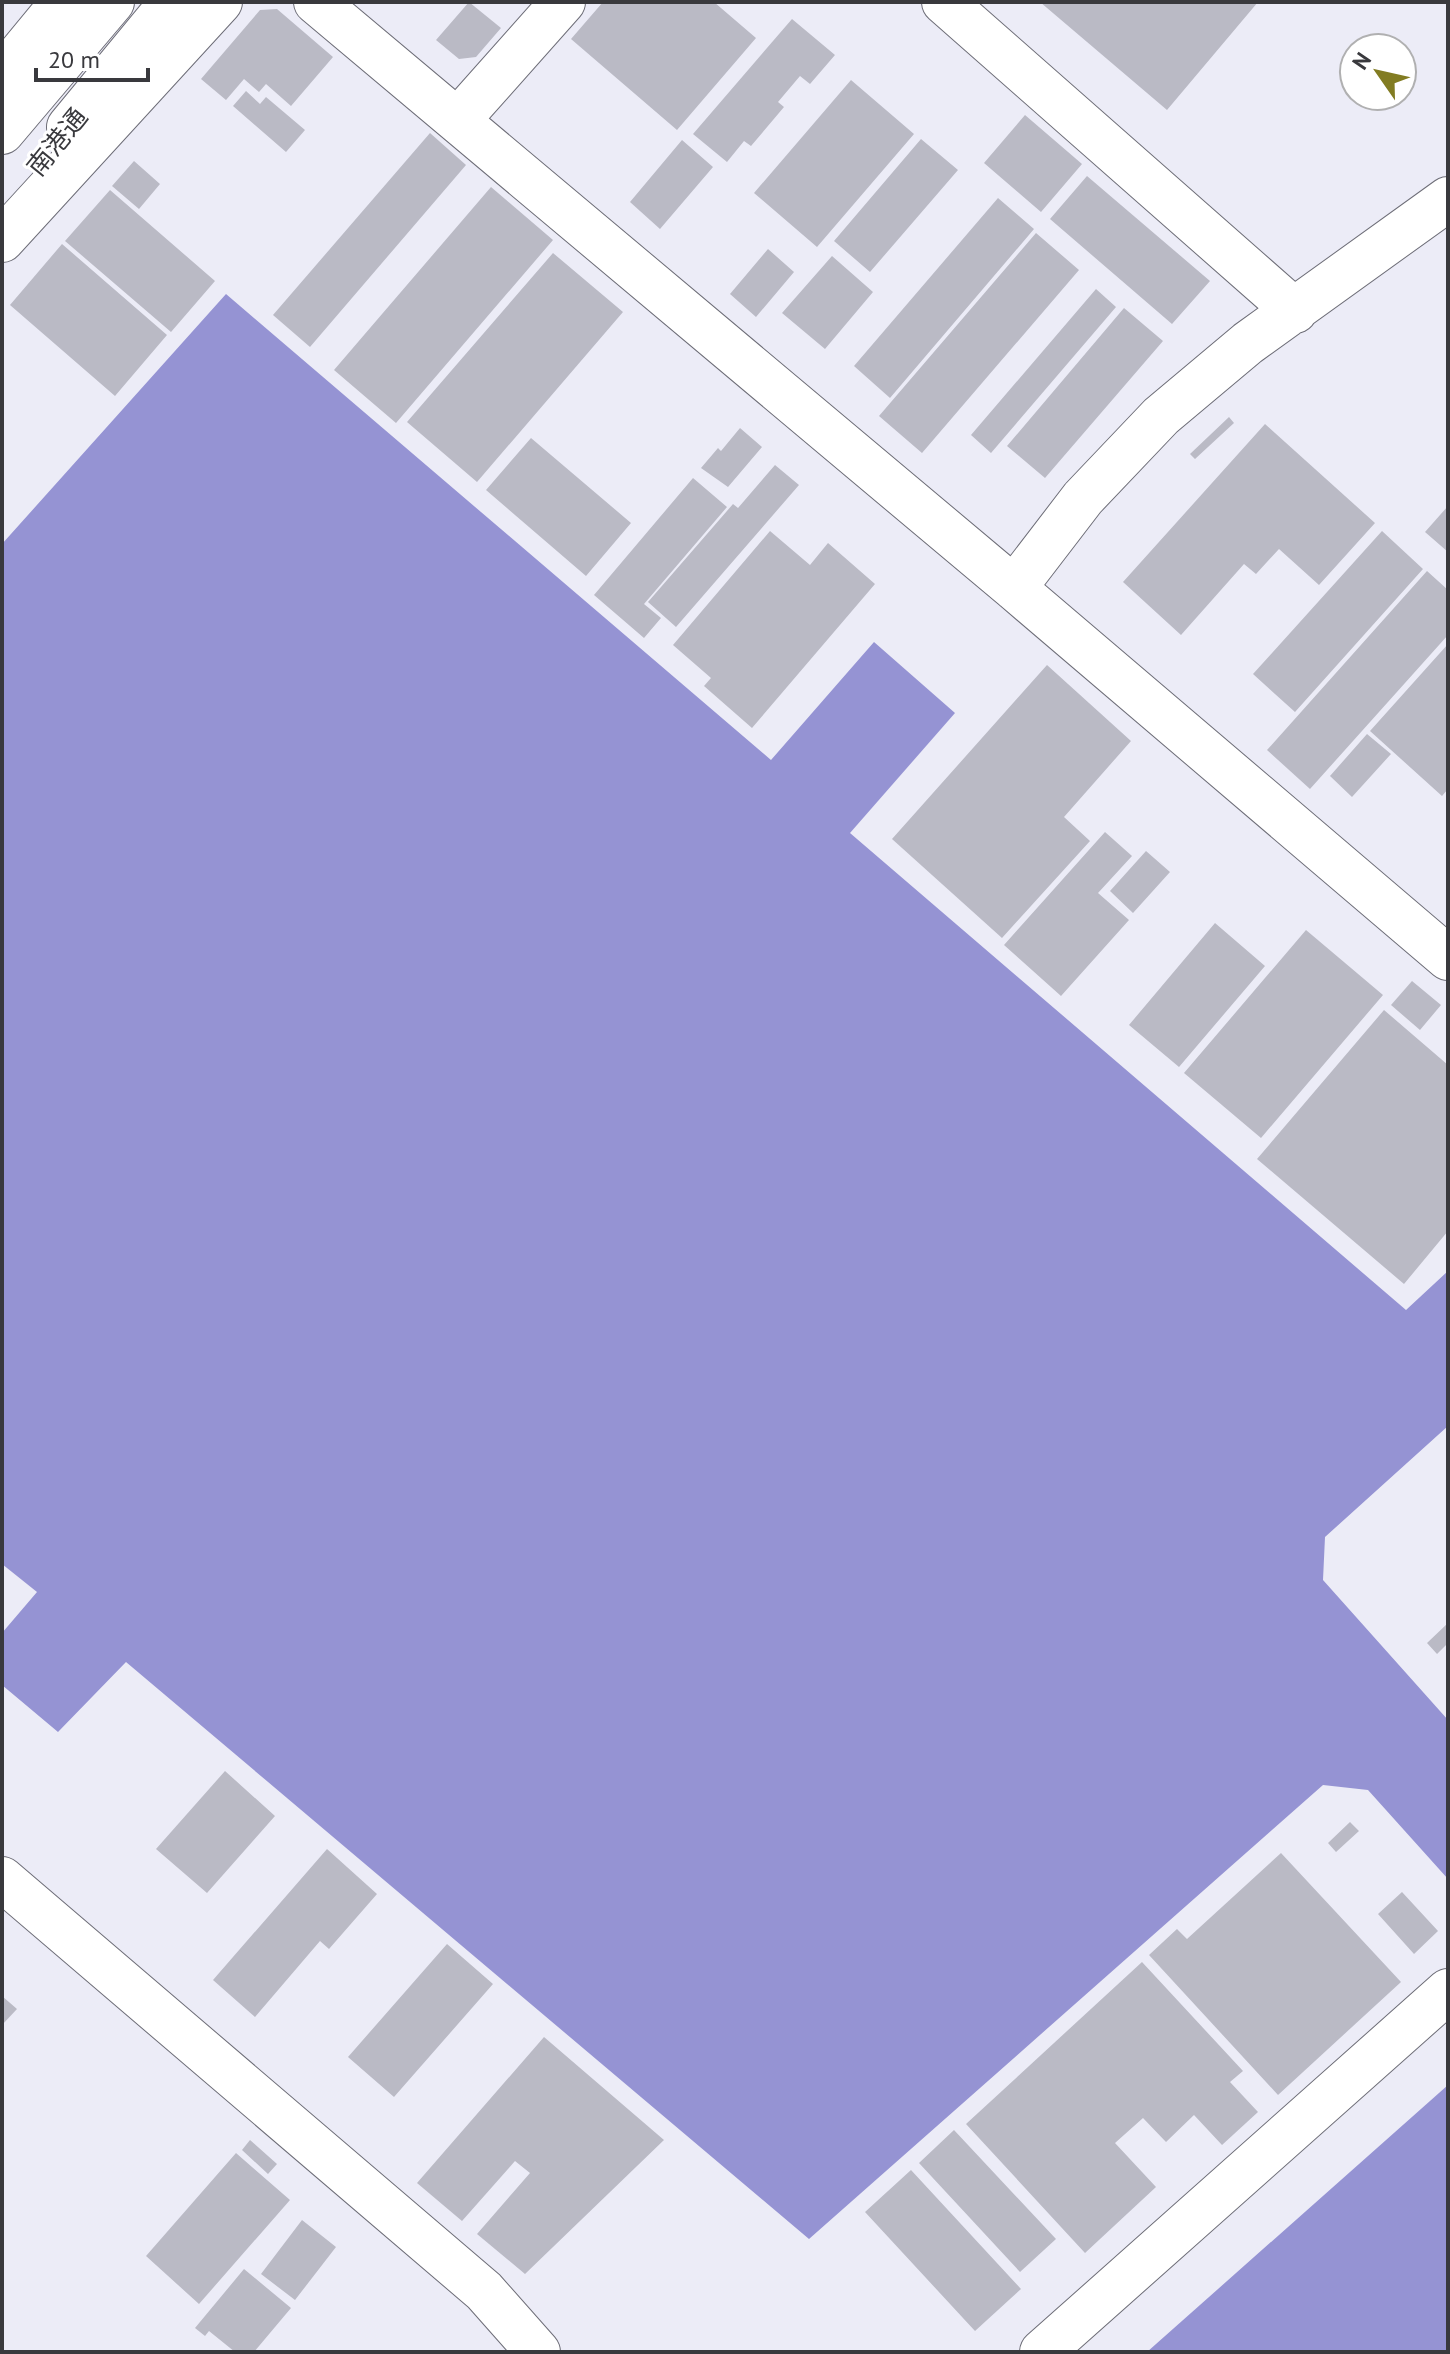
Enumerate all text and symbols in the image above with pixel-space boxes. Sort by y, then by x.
scale bar [36,32,148,82]
north arrow [1338,32,1418,112]
text: 20 m [48,44,100,75]
text: N [1346,47,1377,75]
street label: 南港通 [19,101,94,182]

